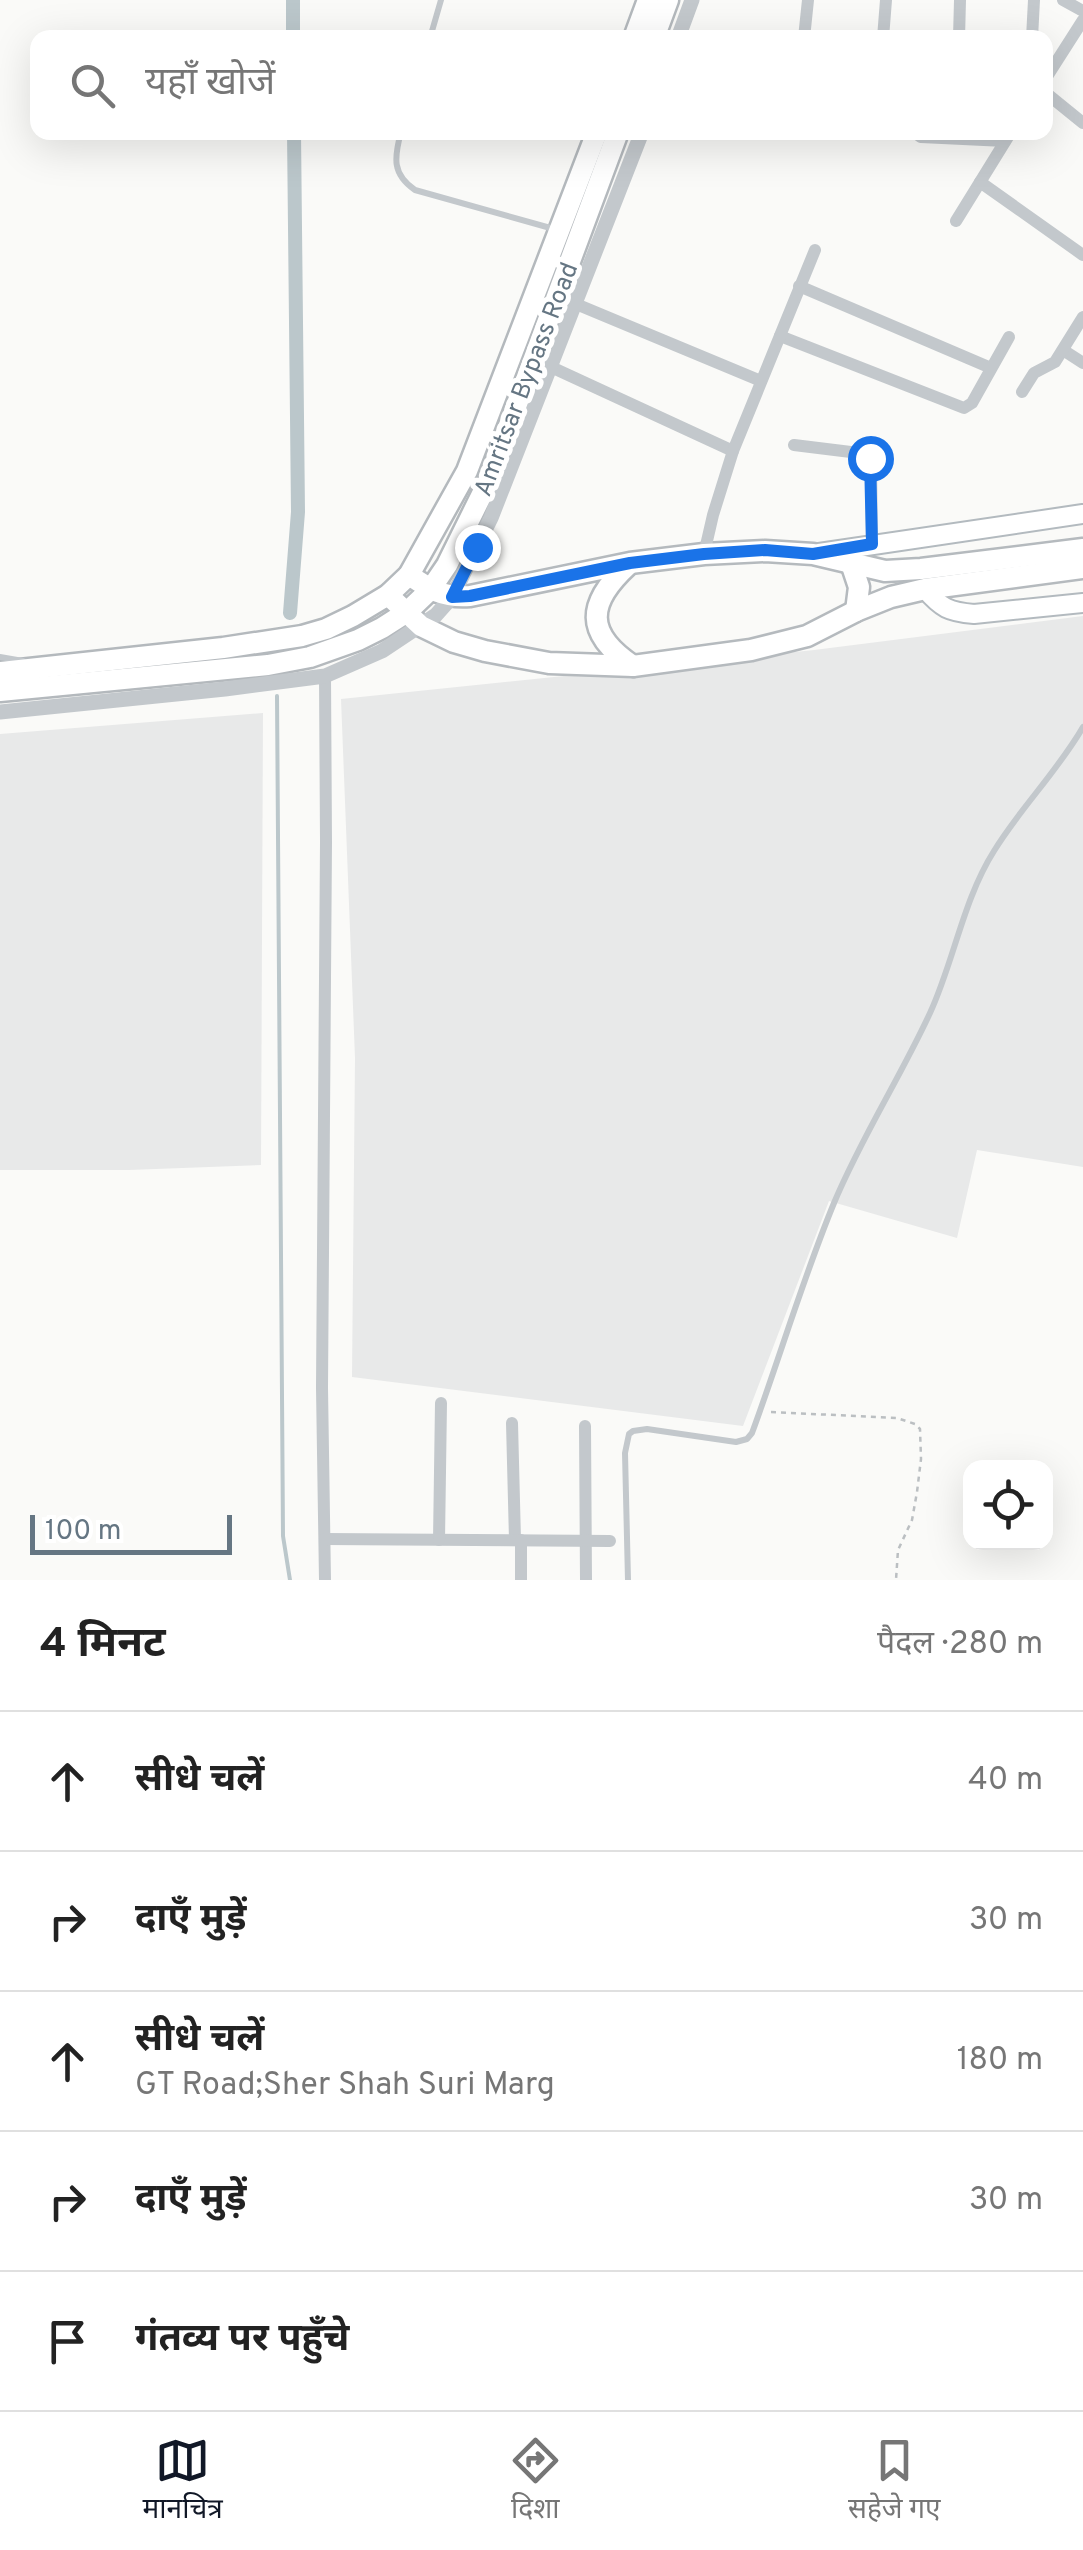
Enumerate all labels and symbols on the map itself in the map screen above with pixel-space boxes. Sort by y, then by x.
street label: Amritsar Bypass Road [468,258,587,502]
route start [848,436,894,482]
route end [455,525,501,571]
scale bar [30,1510,232,1554]

